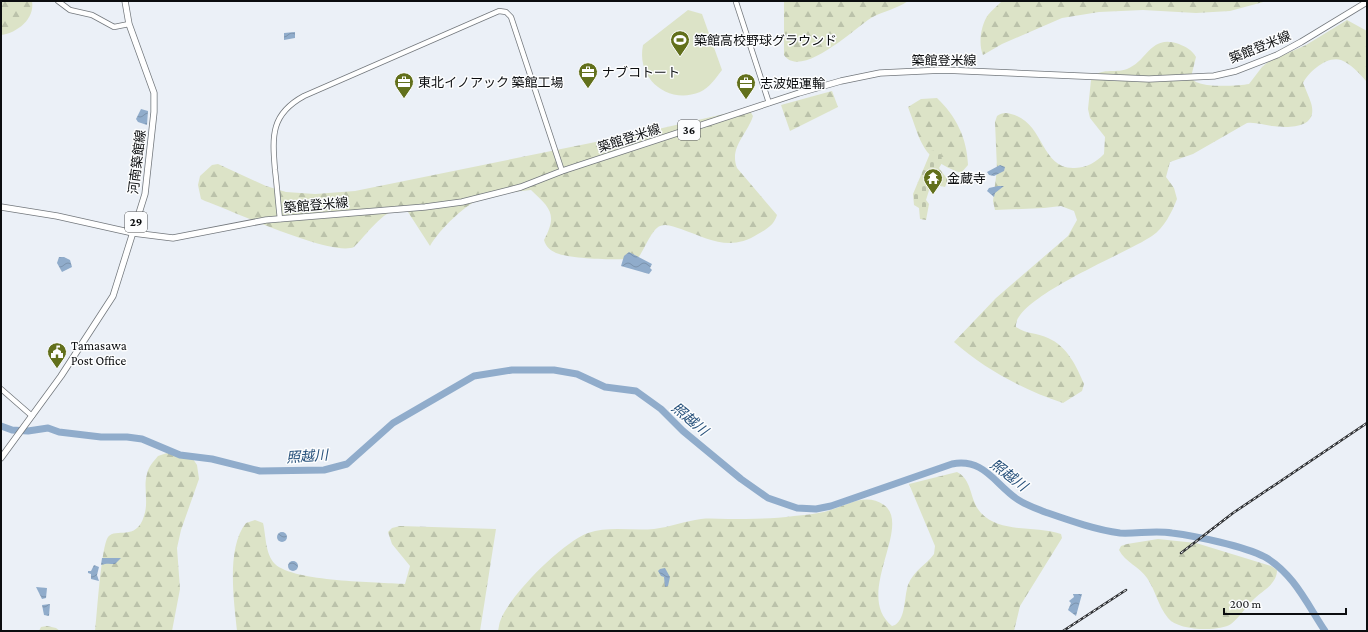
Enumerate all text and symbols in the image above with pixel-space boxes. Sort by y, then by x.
street label: 築館登米線 [1227,28,1293,66]
sports icon: 築館高校野球グラウンド [669,29,691,57]
place label: 築館高校野球グラウンド [694,33,837,48]
street label: 築館登米線 [911,53,977,68]
office icon: ナブコトート [577,61,599,89]
place label: ナブコトート [602,65,680,80]
office icon: 東北イノアック 築館工場 [393,71,415,99]
office icon: 志波姫運輸 [735,72,757,100]
place label: 東北イノアック 築館工場 [418,75,563,90]
place label: 志波姫運輸 [760,76,825,91]
road number: 36 [678,120,700,140]
street label: 築館登米線 [596,121,662,155]
street label: 河南築館線 [126,129,148,195]
temple icon: 金蔵寺 [922,167,944,195]
place label: 金蔵寺 [947,171,986,186]
street label: 築館登米線 [283,195,349,215]
road number: 29 [125,212,147,232]
place label: Tamasawa Post Office [71,338,127,368]
public building icon: Tamasawa Post Office [46,341,68,369]
water label: 照越川 [669,399,713,440]
water label: 照越川 [285,446,331,465]
water label: 照越川 [987,456,1032,495]
scale bar [1224,590,1346,616]
text: 200 m [1230,597,1262,611]

